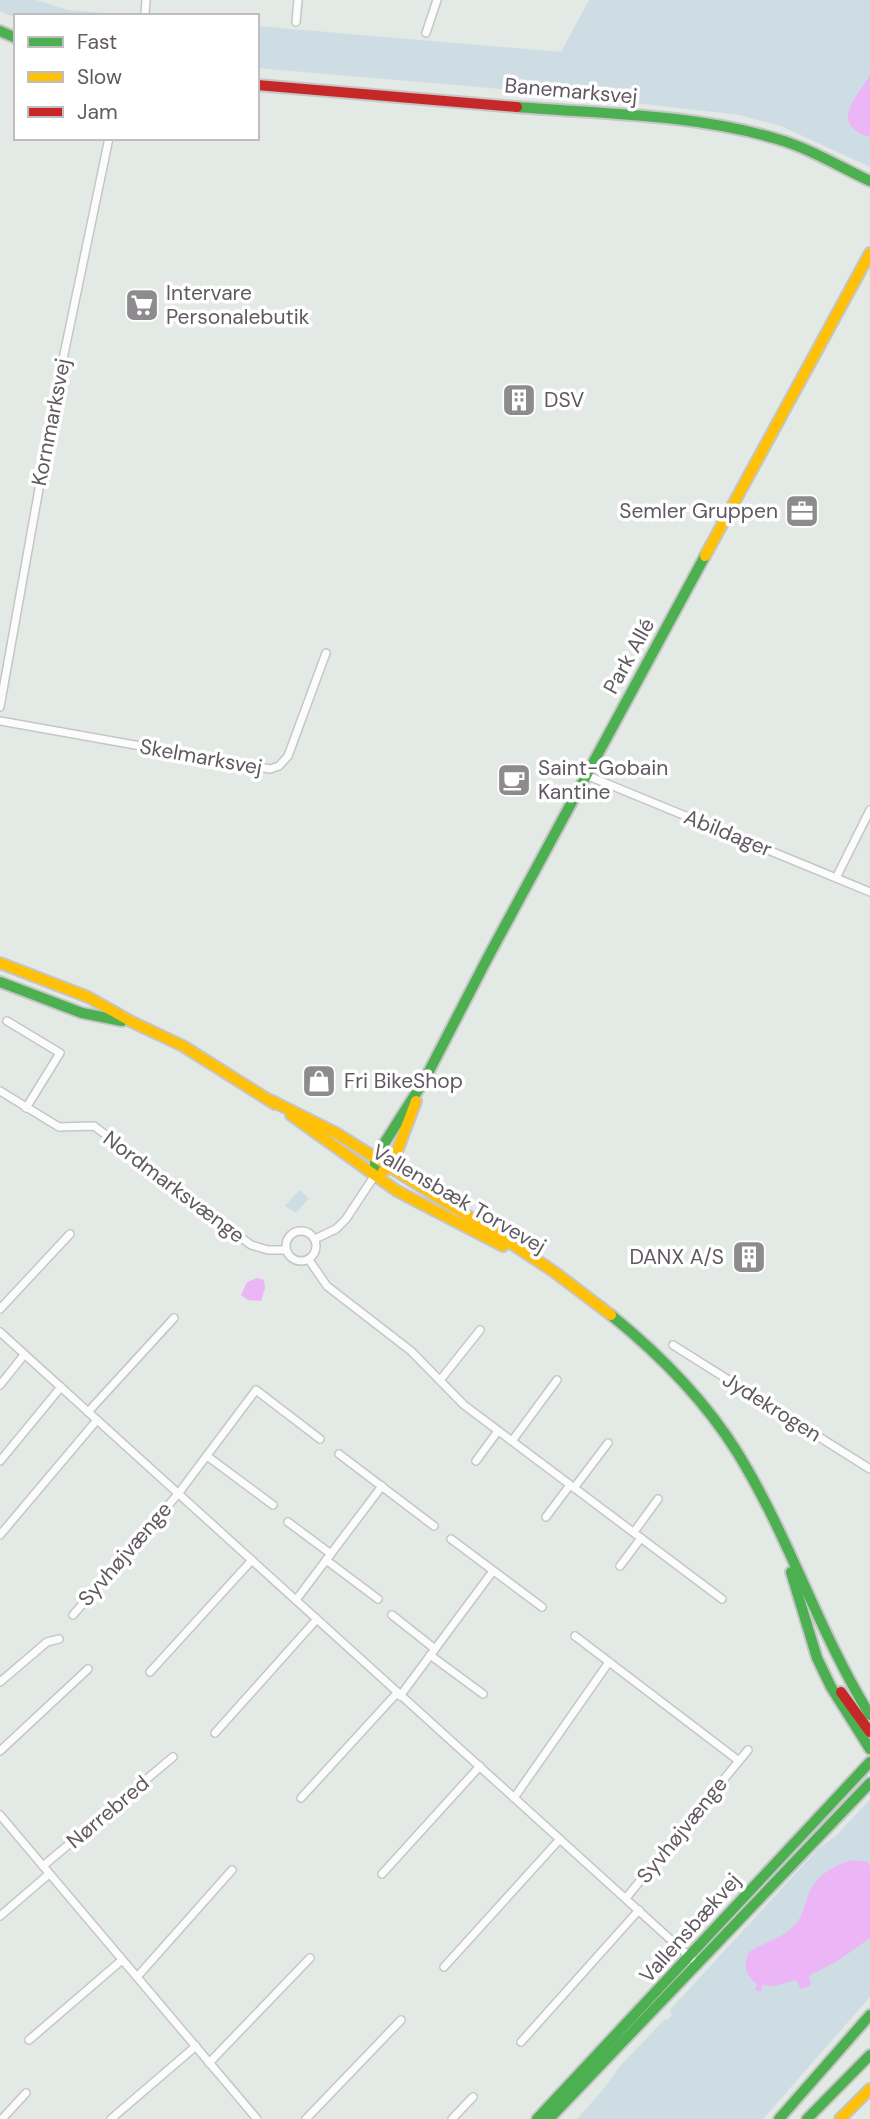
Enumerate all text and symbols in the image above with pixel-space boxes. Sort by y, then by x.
legend [14,14,259,140]
text: Fast [77,28,117,56]
text: Slow [77,63,122,91]
street label: Banemarksvej [503,71,639,111]
text: Jam [77,98,118,126]
place label: Intervare Personalebutik [166,279,310,331]
supermarket icon: Intervare Personalebutik [123,286,161,324]
street label: Kornmarksvej [25,356,77,488]
building icon: DSV [500,381,538,419]
place label: DSV [544,386,584,414]
office icon: Semler Gruppen [783,492,821,530]
place label: Semler Gruppen [619,497,778,525]
street label: Park Allé [597,613,661,699]
street label: Skelmarksvej [137,732,265,782]
place label: Saint-Gobain Kantine [538,754,668,806]
cafe icon: Saint-Gobain Kantine [495,761,533,799]
street label: Abildager [680,803,776,863]
shop icon: Fri BikeShop [300,1062,338,1100]
place label: Fri BikeShop [344,1067,463,1095]
street label: Nordmarksvænge [98,1125,251,1249]
street label: Vallensbæk Torvevej [367,1138,551,1260]
building icon: DANX A/S [730,1238,768,1276]
place label: DANX A/S [630,1243,724,1271]
street label: Jydekrogen [717,1366,827,1448]
street label: Syvhøjvænge [72,1496,178,1612]
street label: Nørrebred [61,1769,155,1855]
street label: Syvhøjvænge [630,1771,734,1889]
street label: Vallensbækvej [633,1867,747,1989]

